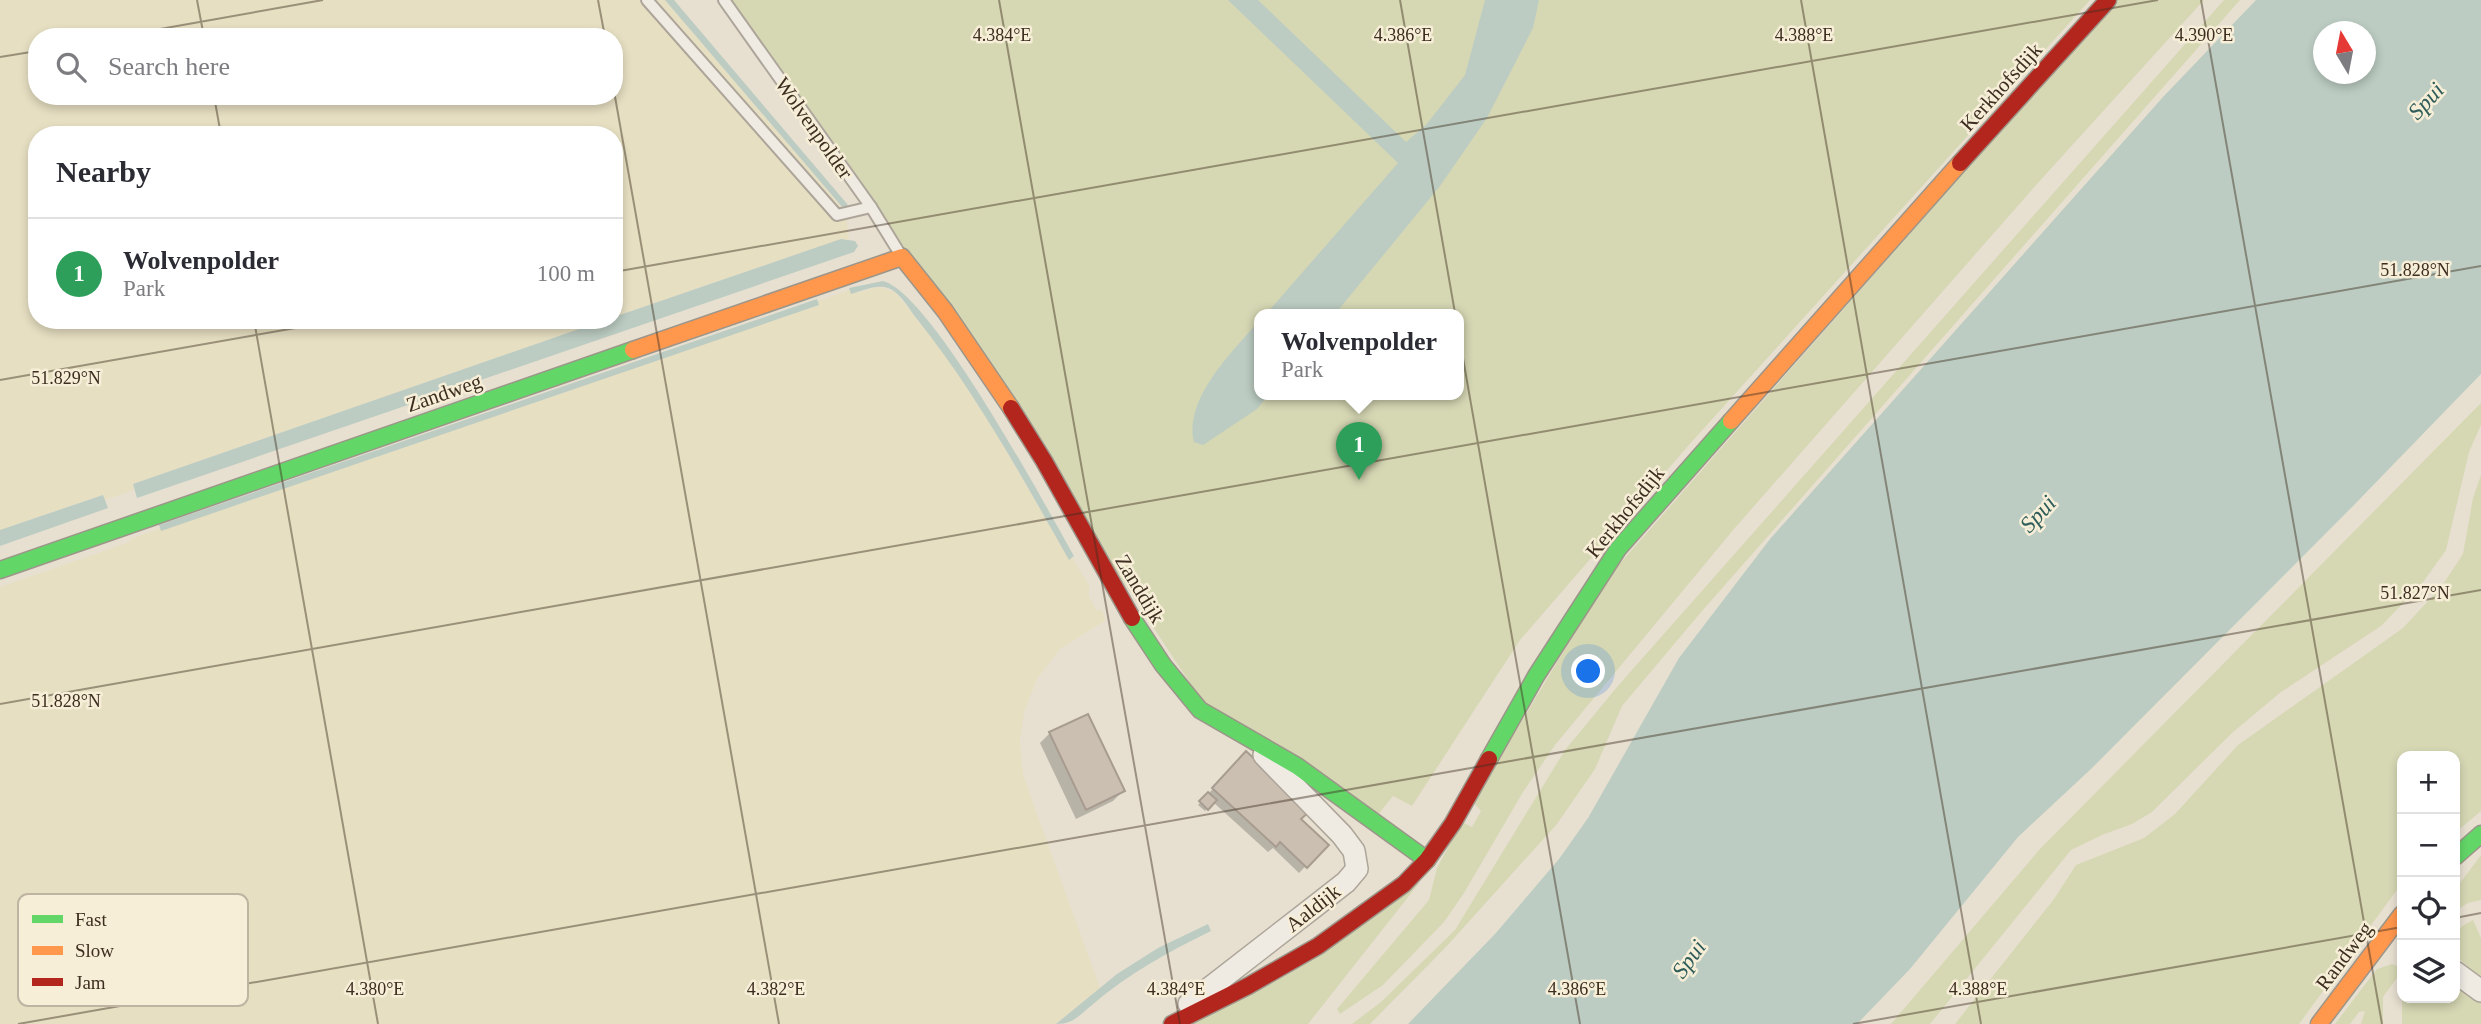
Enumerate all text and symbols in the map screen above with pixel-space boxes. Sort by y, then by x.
north arrow [2313,21,2376,84]
text: 4.384°E [973,25,1031,45]
text: 4.386°E [1374,25,1432,45]
text: 4.388°E [1775,25,1833,45]
text: 4.390°E [2175,25,2233,45]
search box [28,28,623,105]
street label: Kerkhofsdijk [1955,37,2047,136]
icon: search [52,48,90,86]
text: Search here [108,52,230,81]
street label: Wolvenpolder [770,73,858,183]
water label: Spui [2403,78,2449,124]
text: Nearby [56,155,151,188]
text: Wolvenpolder [123,246,279,275]
text: 51.828°N [2380,260,2450,280]
text: 1 [73,261,85,286]
text: 100 m [537,261,595,286]
text: Park [123,276,165,301]
popup [1254,309,1464,400]
text: Wolvenpolder [1281,327,1437,356]
text: Park [1281,357,1323,382]
text: 51.829°N [31,368,101,388]
street label: Zandweg [403,369,485,417]
pin: 1 [1336,422,1382,480]
street label: Kerkhofsdijk [1581,461,1670,563]
water label: Spui [2015,491,2061,537]
street label: Zanddijk [1110,550,1170,628]
text: 51.827°N [2380,583,2450,603]
your location [1571,654,1605,688]
text: 51.828°N [31,691,101,711]
map controls [2397,751,2460,1003]
button: + [2397,751,2460,814]
button: − [2397,814,2460,877]
button: locate [2397,877,2460,940]
street label: Aaldijk [1281,879,1346,937]
legend [18,894,248,1006]
text: Fast [75,909,107,930]
street label: Randweg [2311,917,2378,995]
water label: Spui [1667,935,1711,983]
text: Slow [75,940,114,961]
button: layers [2397,940,2460,1003]
text: Jam [75,972,106,993]
text: 4.380°E [346,979,404,999]
text: 4.382°E [747,979,805,999]
text: 4.384°E [1147,979,1205,999]
text: 4.386°E [1548,979,1606,999]
text: 4.388°E [1949,979,2007,999]

